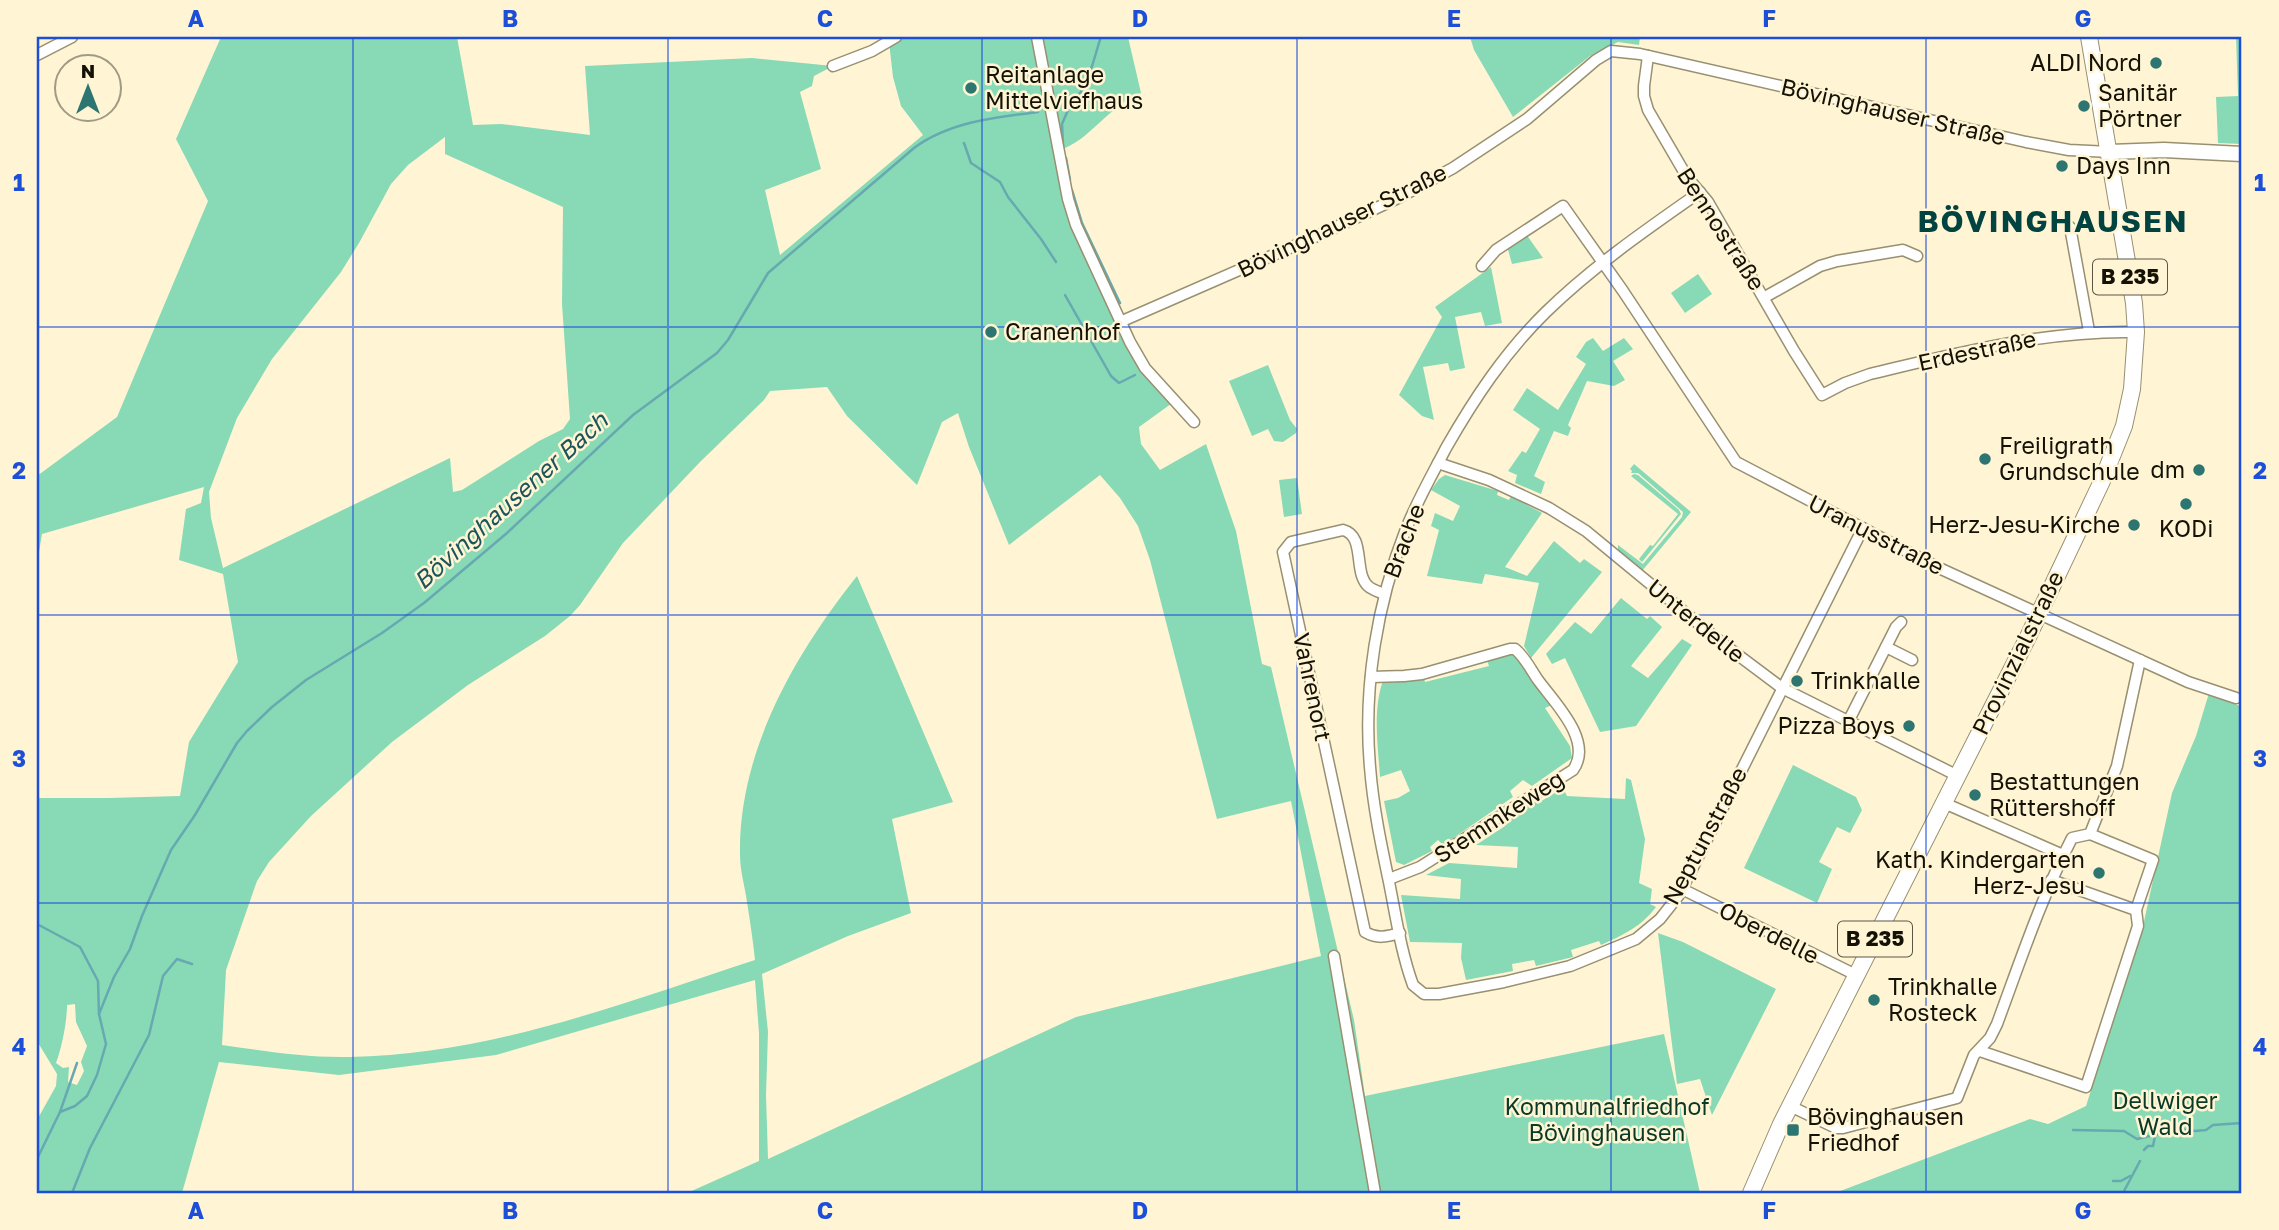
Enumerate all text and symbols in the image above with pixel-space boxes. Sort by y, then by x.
text: A [188,4,205,32]
text: B [502,4,518,32]
text: C [817,4,833,32]
text: D [1132,4,1148,32]
text: E [1447,4,1461,32]
text: F [1762,4,1776,32]
text: G [2075,4,2091,32]
place label: ALDI Nord [2030,48,2142,76]
north arrow [52,52,122,122]
marker: ALDI Nord [2148,55,2164,71]
text: N [81,59,95,82]
place label: Reitanlage Mittelviefhaus [985,60,1143,114]
street label: Bövinghauser Straße [1778,72,2008,150]
place label: Sanitär Pörtner [2098,78,2182,132]
marker: Reitanlage Mittelviefhaus [963,80,979,96]
marker: Sanitär Pörtner [2076,98,2092,114]
place label: Days Inn [2076,151,2171,179]
street label: Bövinghauser Straße [1232,157,1451,283]
marker: Days Inn [2054,158,2070,174]
street label: Bennostraße [1672,162,1772,295]
text: 1 [13,168,25,196]
text: 1 [2254,168,2266,196]
district label: BÖVINGHAUSEN [1918,203,2188,239]
road number: B 235 [2093,260,2167,294]
place label: Cranenhof [1005,317,1120,345]
marker: Cranenhof [983,324,999,340]
street label: Erdestraße [1915,324,2038,376]
water label: Bövinghausener Bach [407,405,614,595]
place label: Freiligrath Grundschule [1999,431,2140,485]
marker: Freiligrath Grundschule [1977,451,1993,467]
place label: dm [2151,455,2185,483]
text: 2 [12,456,26,484]
text: 2 [2253,456,2267,484]
marker: dm [2191,462,2207,478]
street label: Uranusstraße [1804,488,1949,580]
marker: KODi [2178,496,2194,512]
street label: Brache [1376,500,1430,582]
place label: Herz-Jesu-Kirche [1928,510,2120,538]
place label: KODi [2159,514,2213,542]
marker: Herz-Jesu-Kirche [2126,517,2142,533]
street label: Provinzialstraße [1965,566,2069,739]
street label: Unterdelle [1642,572,1751,668]
street label: Vahrenort [1288,630,1338,743]
place label: Trinkhalle [1811,666,1920,694]
marker: Trinkhalle [1789,673,1805,689]
place label: Pizza Boys [1778,711,1895,739]
marker: Pizza Boys [1901,718,1917,734]
text: 3 [12,744,26,772]
text: 3 [2253,744,2267,772]
street label: Neptunstraße [1656,762,1752,909]
street label: Stemmkeweg [1428,764,1569,868]
place label: Bestattungen Rüttershoff [1989,767,2140,821]
marker: Bestattungen Rüttershoff [1967,787,1983,803]
place label: Kath. Kindergarten Herz-Jesu [1875,845,2085,899]
marker: Kath. Kindergarten Herz-Jesu [2091,865,2107,881]
street label: Oberdelle [1715,895,1824,969]
road number: B 235 [1838,922,1912,956]
place label: Trinkhalle Rosteck [1888,972,1997,1026]
marker: Trinkhalle Rosteck [1866,992,1882,1008]
text: 4 [12,1032,26,1060]
text: 4 [2253,1032,2267,1060]
park label: Dellwiger Wald [2112,1086,2218,1140]
park label: Kommunalfriedhof Bövinghausen [1505,1092,1710,1146]
place label: Bövinghausen Friedhof [1807,1102,1964,1156]
marker: Bövinghausen Friedhof [1785,1122,1801,1138]
text: A [188,1196,205,1224]
text: B [502,1196,518,1224]
text: C [817,1196,833,1224]
text: D [1132,1196,1148,1224]
text: E [1447,1196,1461,1224]
text: F [1762,1196,1776,1224]
text: G [2075,1196,2091,1224]

